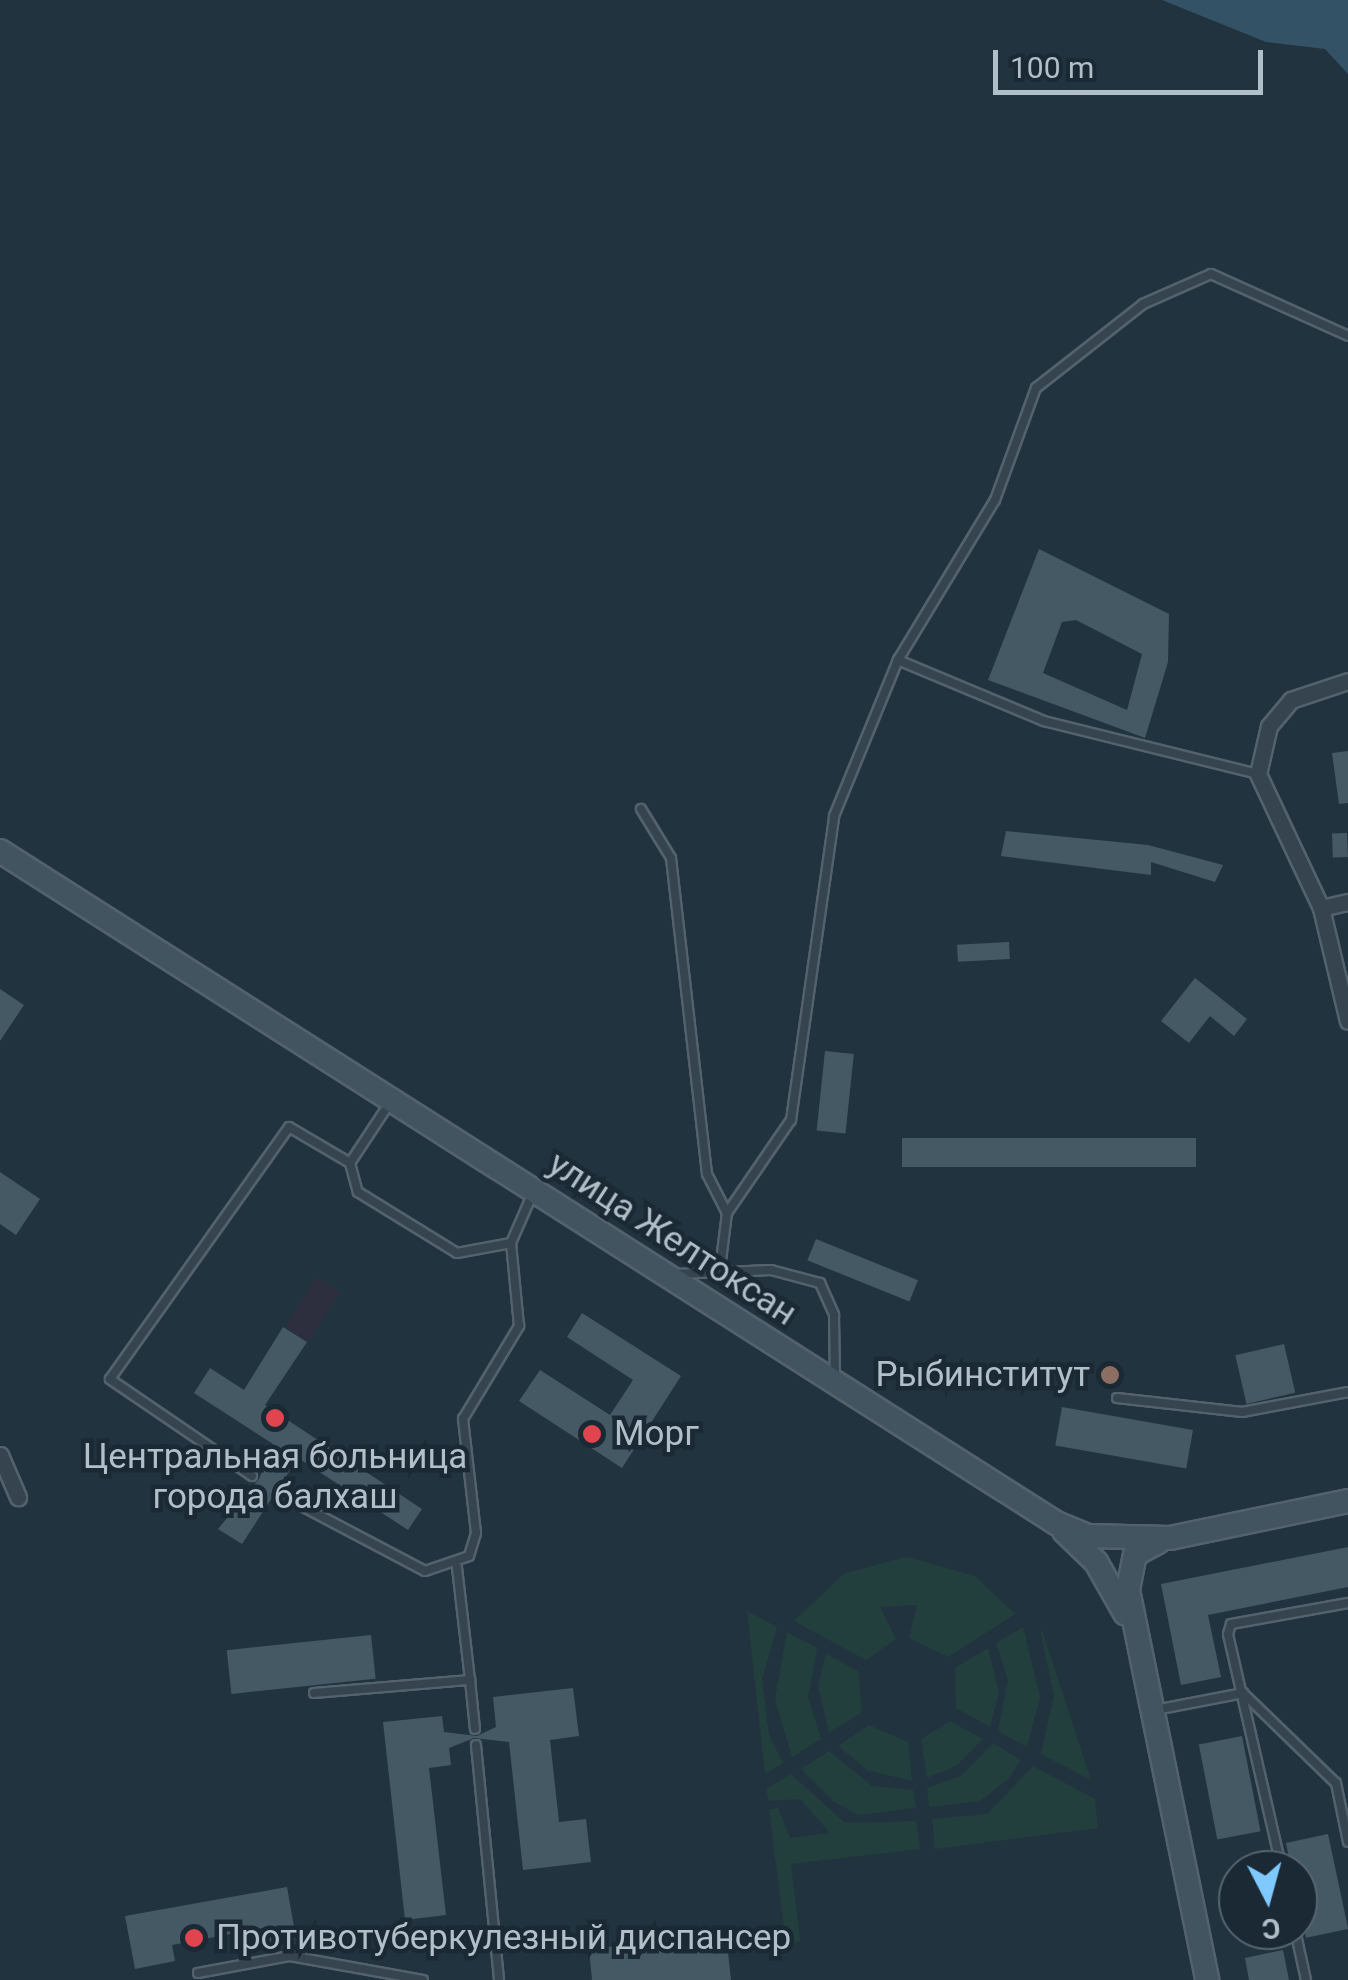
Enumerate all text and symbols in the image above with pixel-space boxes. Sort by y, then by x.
scale bar [998,30,1268,92]
text: 100 m [1010,50,1094,85]
street label: улица Желтоксан [540,1143,804,1335]
place label: Рыбинститут [876,1354,1090,1396]
marker: Рыбинститут [1099,1364,1121,1386]
marker: Центральная больница города балхаш [262,1405,288,1431]
place label: Морг [614,1413,699,1455]
marker: Морг [579,1421,605,1447]
place label: Центральная больница города балхаш [83,1436,467,1518]
north arrow [1218,1850,1318,1950]
text: С [1260,1911,1282,1946]
place label: Противотуберкулезный диспансер [216,1917,791,1959]
marker: Противотуберкулезный диспансер [181,1925,207,1951]

